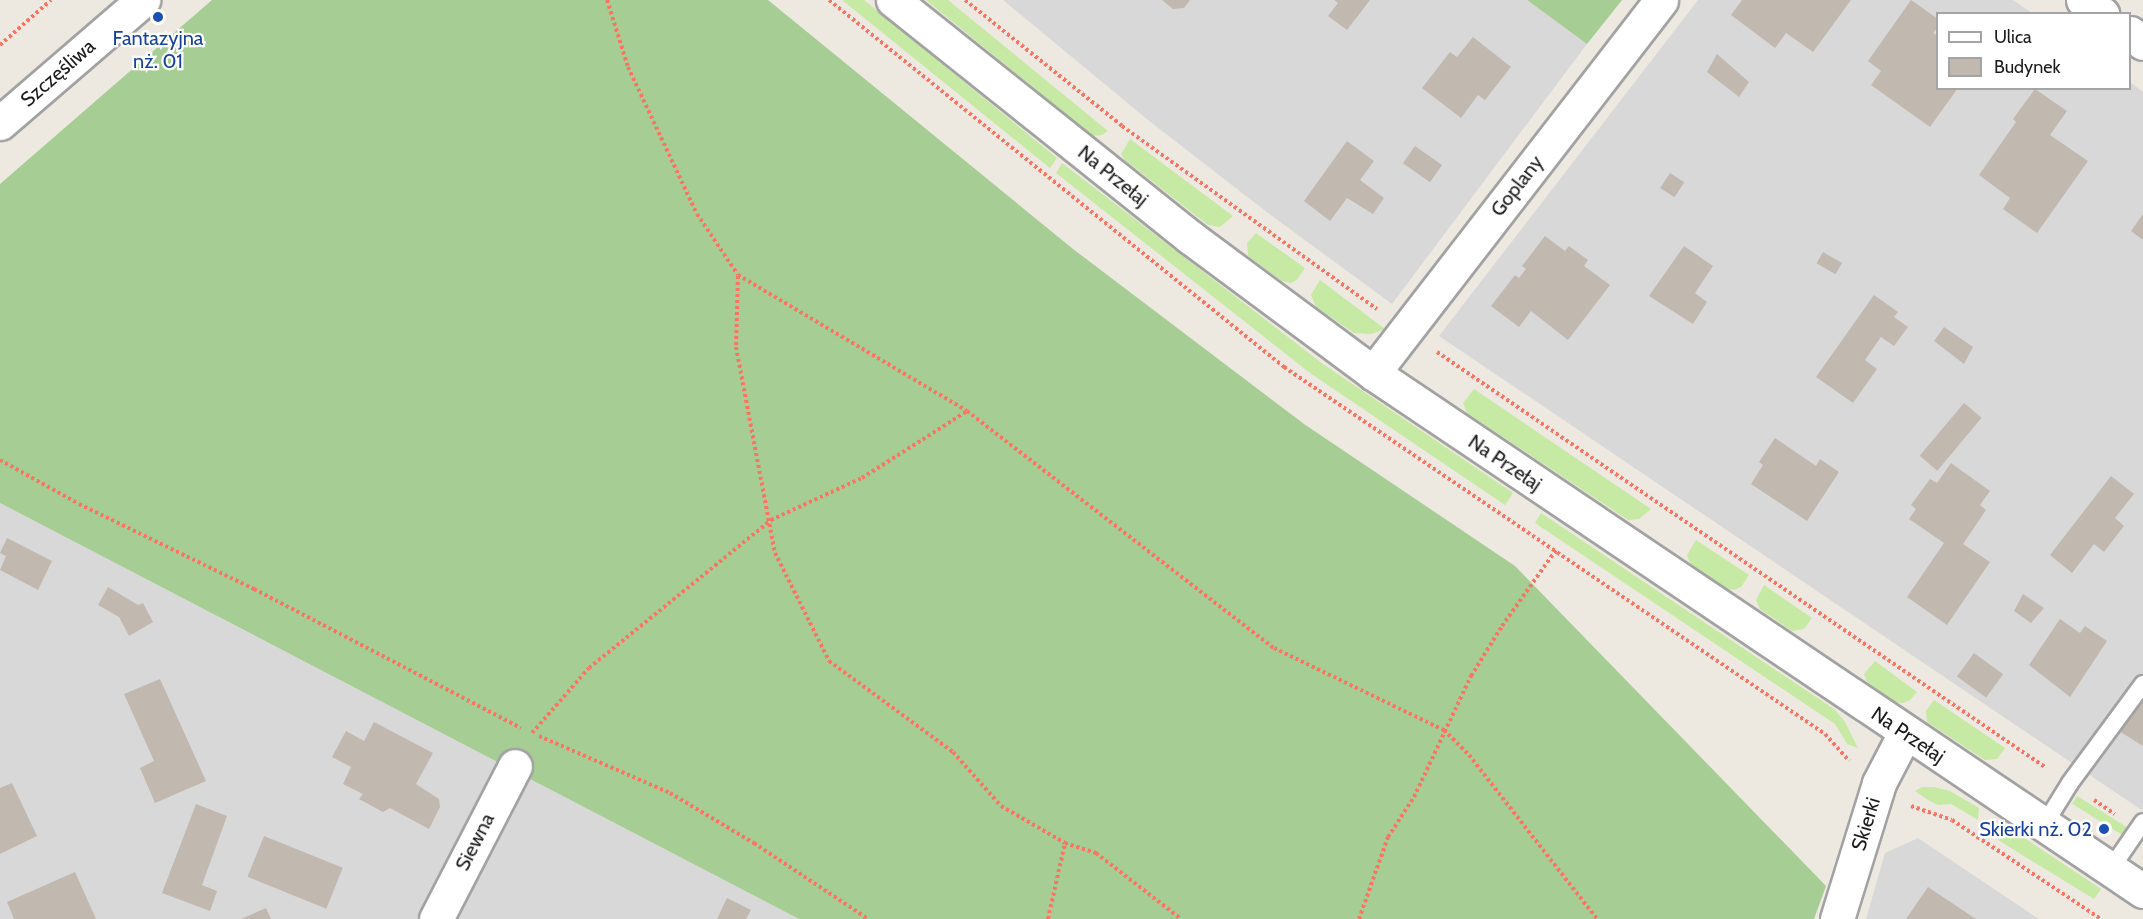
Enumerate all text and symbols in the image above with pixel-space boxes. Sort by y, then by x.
marker: Fantazyjna nż. 01 [151,10,165,24]
legend [1936,12,2131,90]
text: Ulica [1994,26,2032,48]
place label: Fantazyjna nż. 01 [113,27,203,74]
street label: Szczęśliwa [16,34,100,112]
text: Budynek [1994,56,2061,78]
street label: Na Przełaj [1073,140,1153,212]
street label: Goplany [1486,151,1548,221]
street label: Na Przełaj [1464,430,1546,496]
street label: Na Przełaj [1867,702,1949,768]
street label: Skierki [1847,794,1885,854]
street label: Siewna [450,809,500,875]
place label: Skierki nż. 02 [1979,817,2092,841]
marker: Skierki nż. 02 [2097,822,2111,836]

